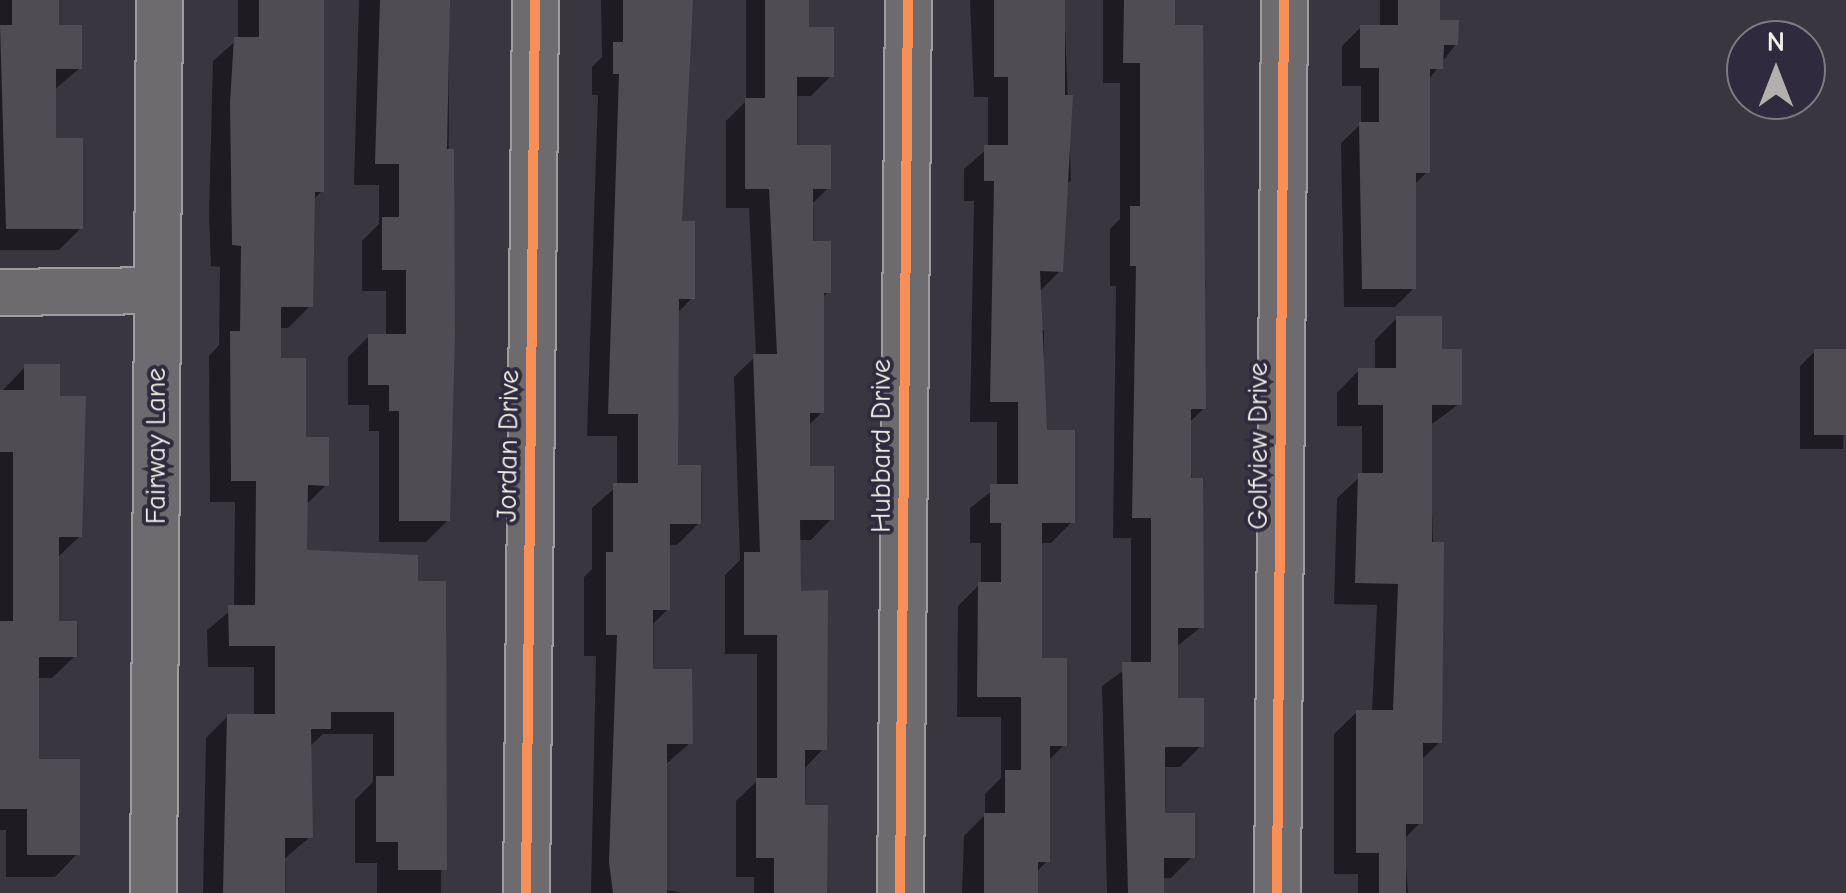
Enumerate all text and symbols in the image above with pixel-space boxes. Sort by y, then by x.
north arrow [1726,20,1826,120]
text: N [1767,26,1785,58]
street label: Hubbard Drive [864,359,898,533]
street label: Golfview Drive [1241,362,1275,530]
street label: Fairway Lane [139,368,173,524]
street label: Jordan Drive [490,370,526,522]

